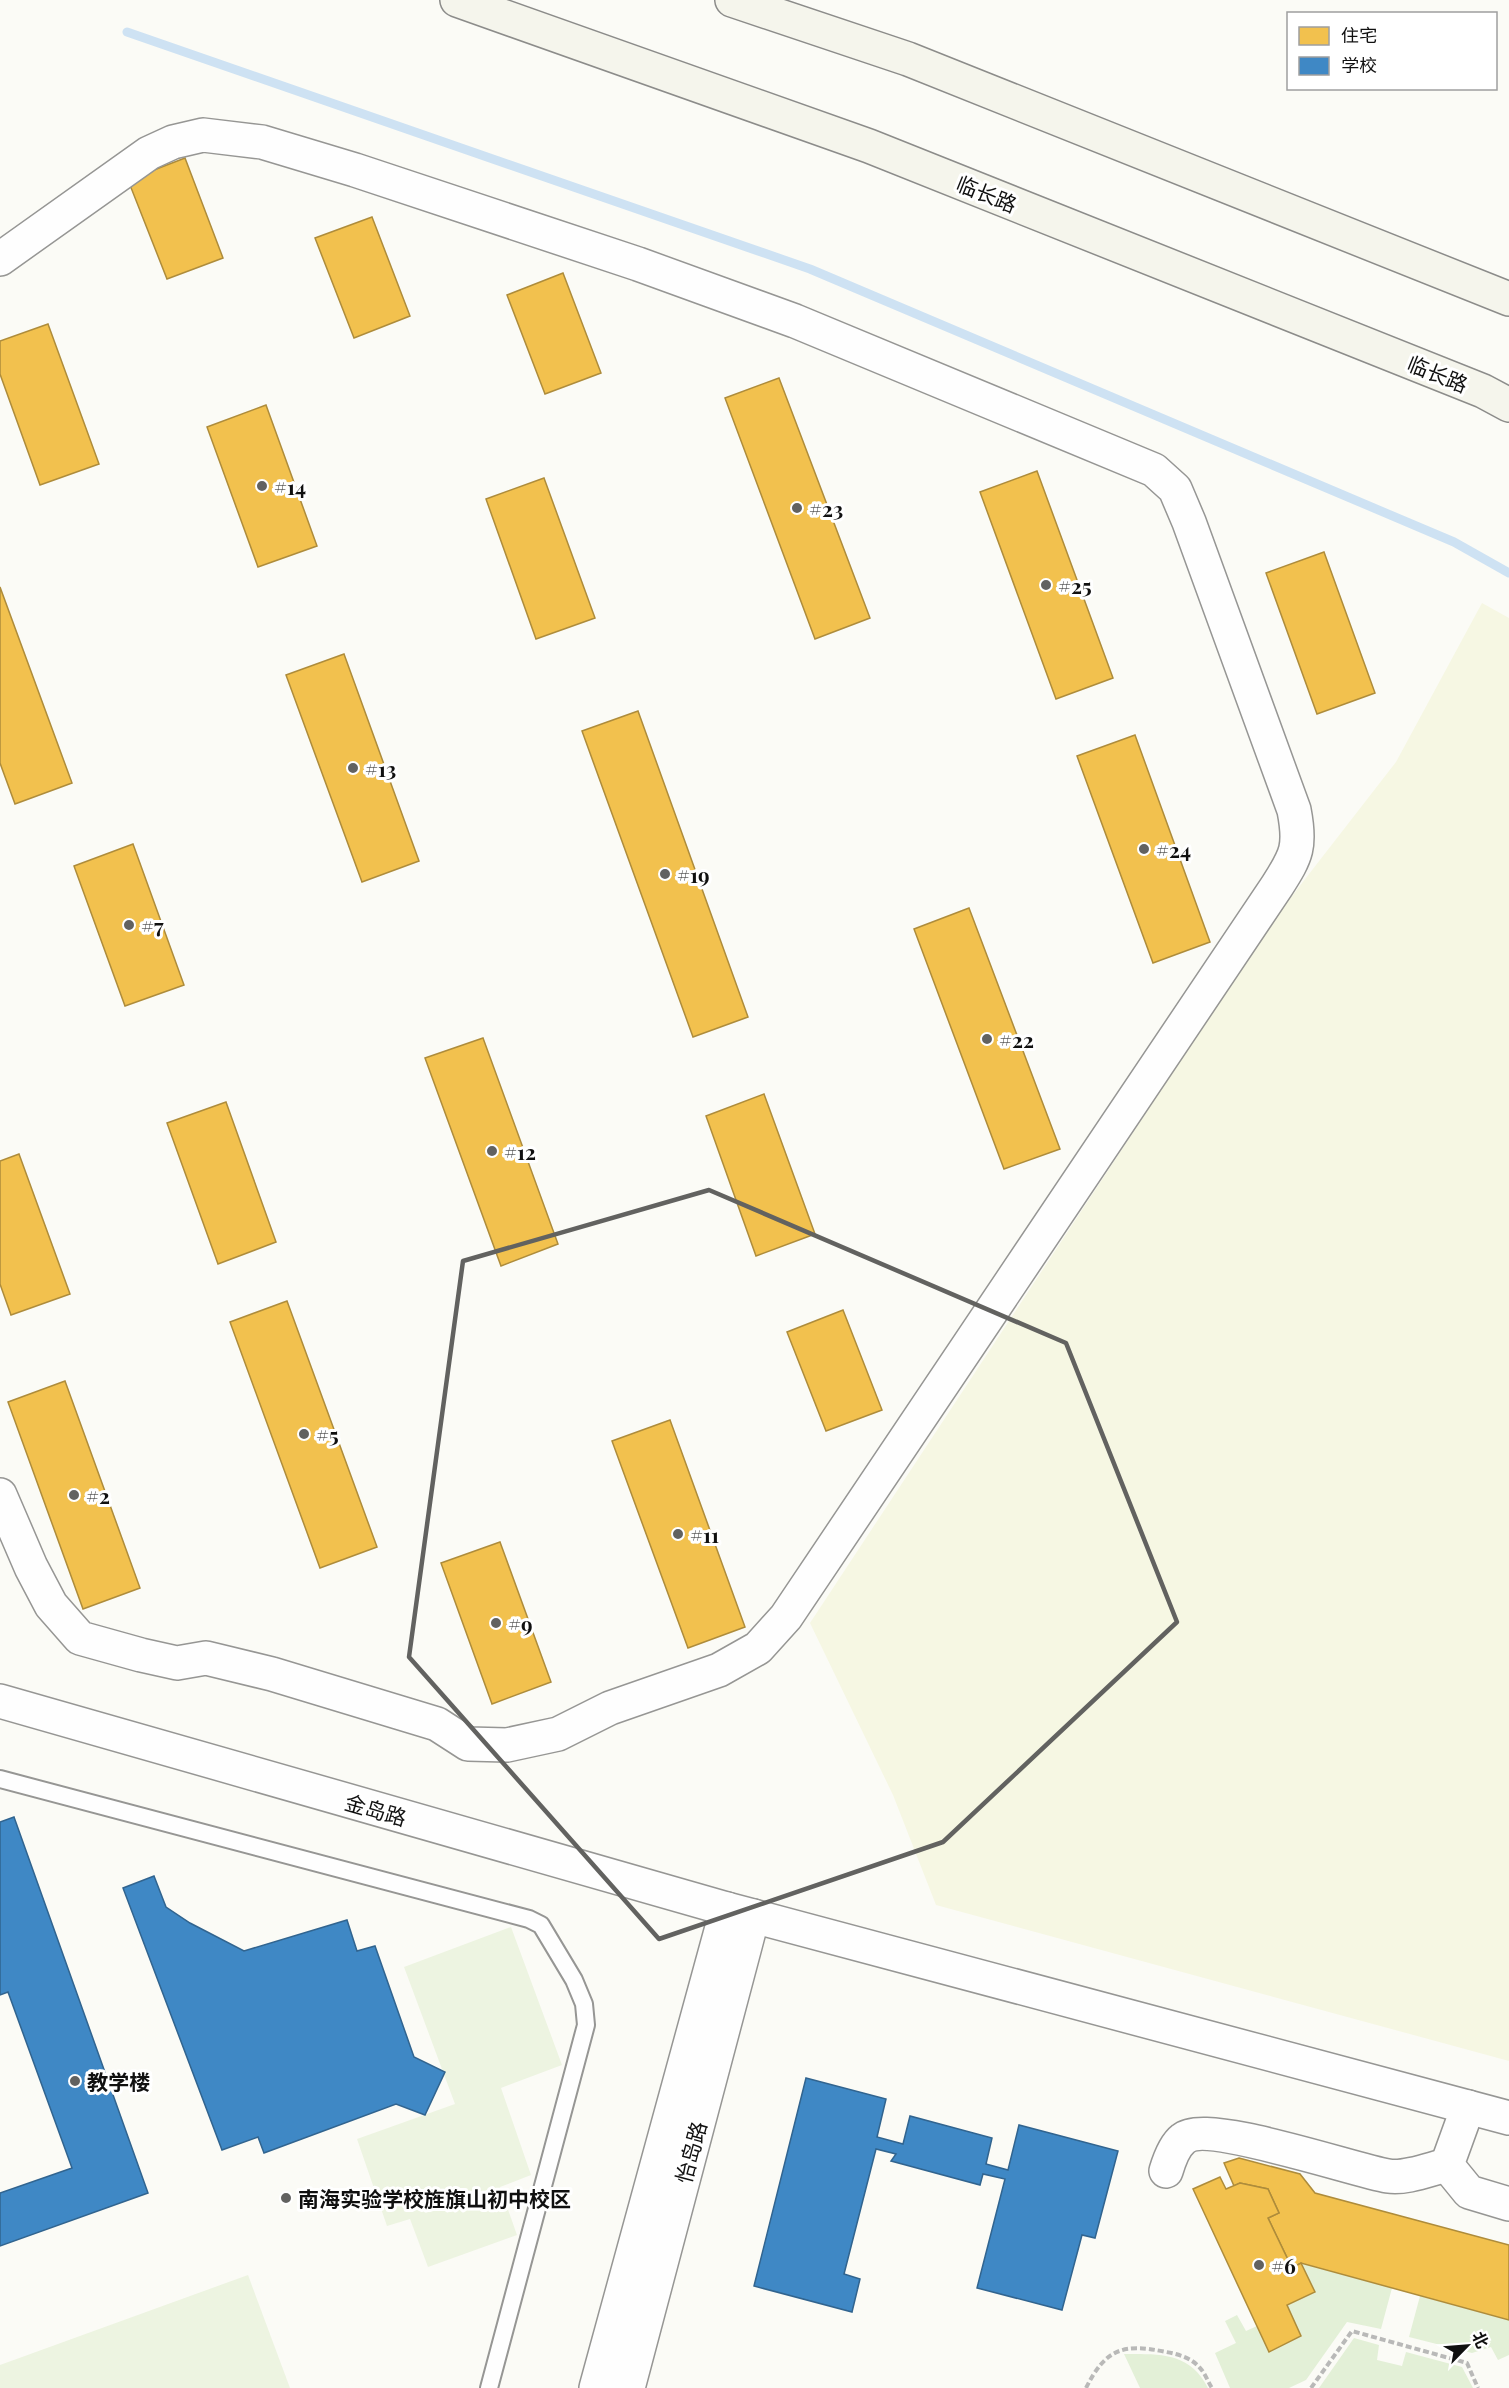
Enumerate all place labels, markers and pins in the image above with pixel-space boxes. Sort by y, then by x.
place label: #14 [274,472,306,500]
marker: #14 [255,479,269,493]
place label: #23 [809,494,843,522]
marker: #23 [790,501,804,515]
place label: #25 [1058,571,1092,599]
marker: #25 [1039,578,1053,592]
place label: #13 [365,754,396,782]
marker: #13 [346,761,360,775]
place label: #24 [1156,835,1191,863]
marker: #24 [1137,842,1151,856]
place label: #19 [677,860,710,888]
marker: #19 [658,867,672,881]
place label: #7 [141,911,164,939]
marker: #7 [122,918,136,932]
place label: #22 [999,1025,1034,1053]
marker: #22 [980,1032,994,1046]
place label: #12 [504,1137,536,1165]
marker: #12 [485,1144,499,1158]
place label: #5 [316,1420,339,1448]
marker: #5 [297,1427,311,1441]
place label: #2 [86,1481,110,1509]
marker: #2 [67,1488,81,1502]
place label: #11 [690,1520,719,1548]
marker: #11 [671,1527,685,1541]
place label: #9 [508,1609,533,1637]
marker: #9 [489,1616,503,1630]
place label: 教学楼 [87,2067,150,2095]
marker: 教学楼 [68,2074,82,2088]
place label: 南海实验学校旌旗山初中校区 [298,2184,571,2212]
marker: 南海实验学校旌旗山初中校区 [279,2191,293,2205]
place label: #6 [1271,2251,1296,2279]
marker: #6 [1252,2258,1266,2272]

